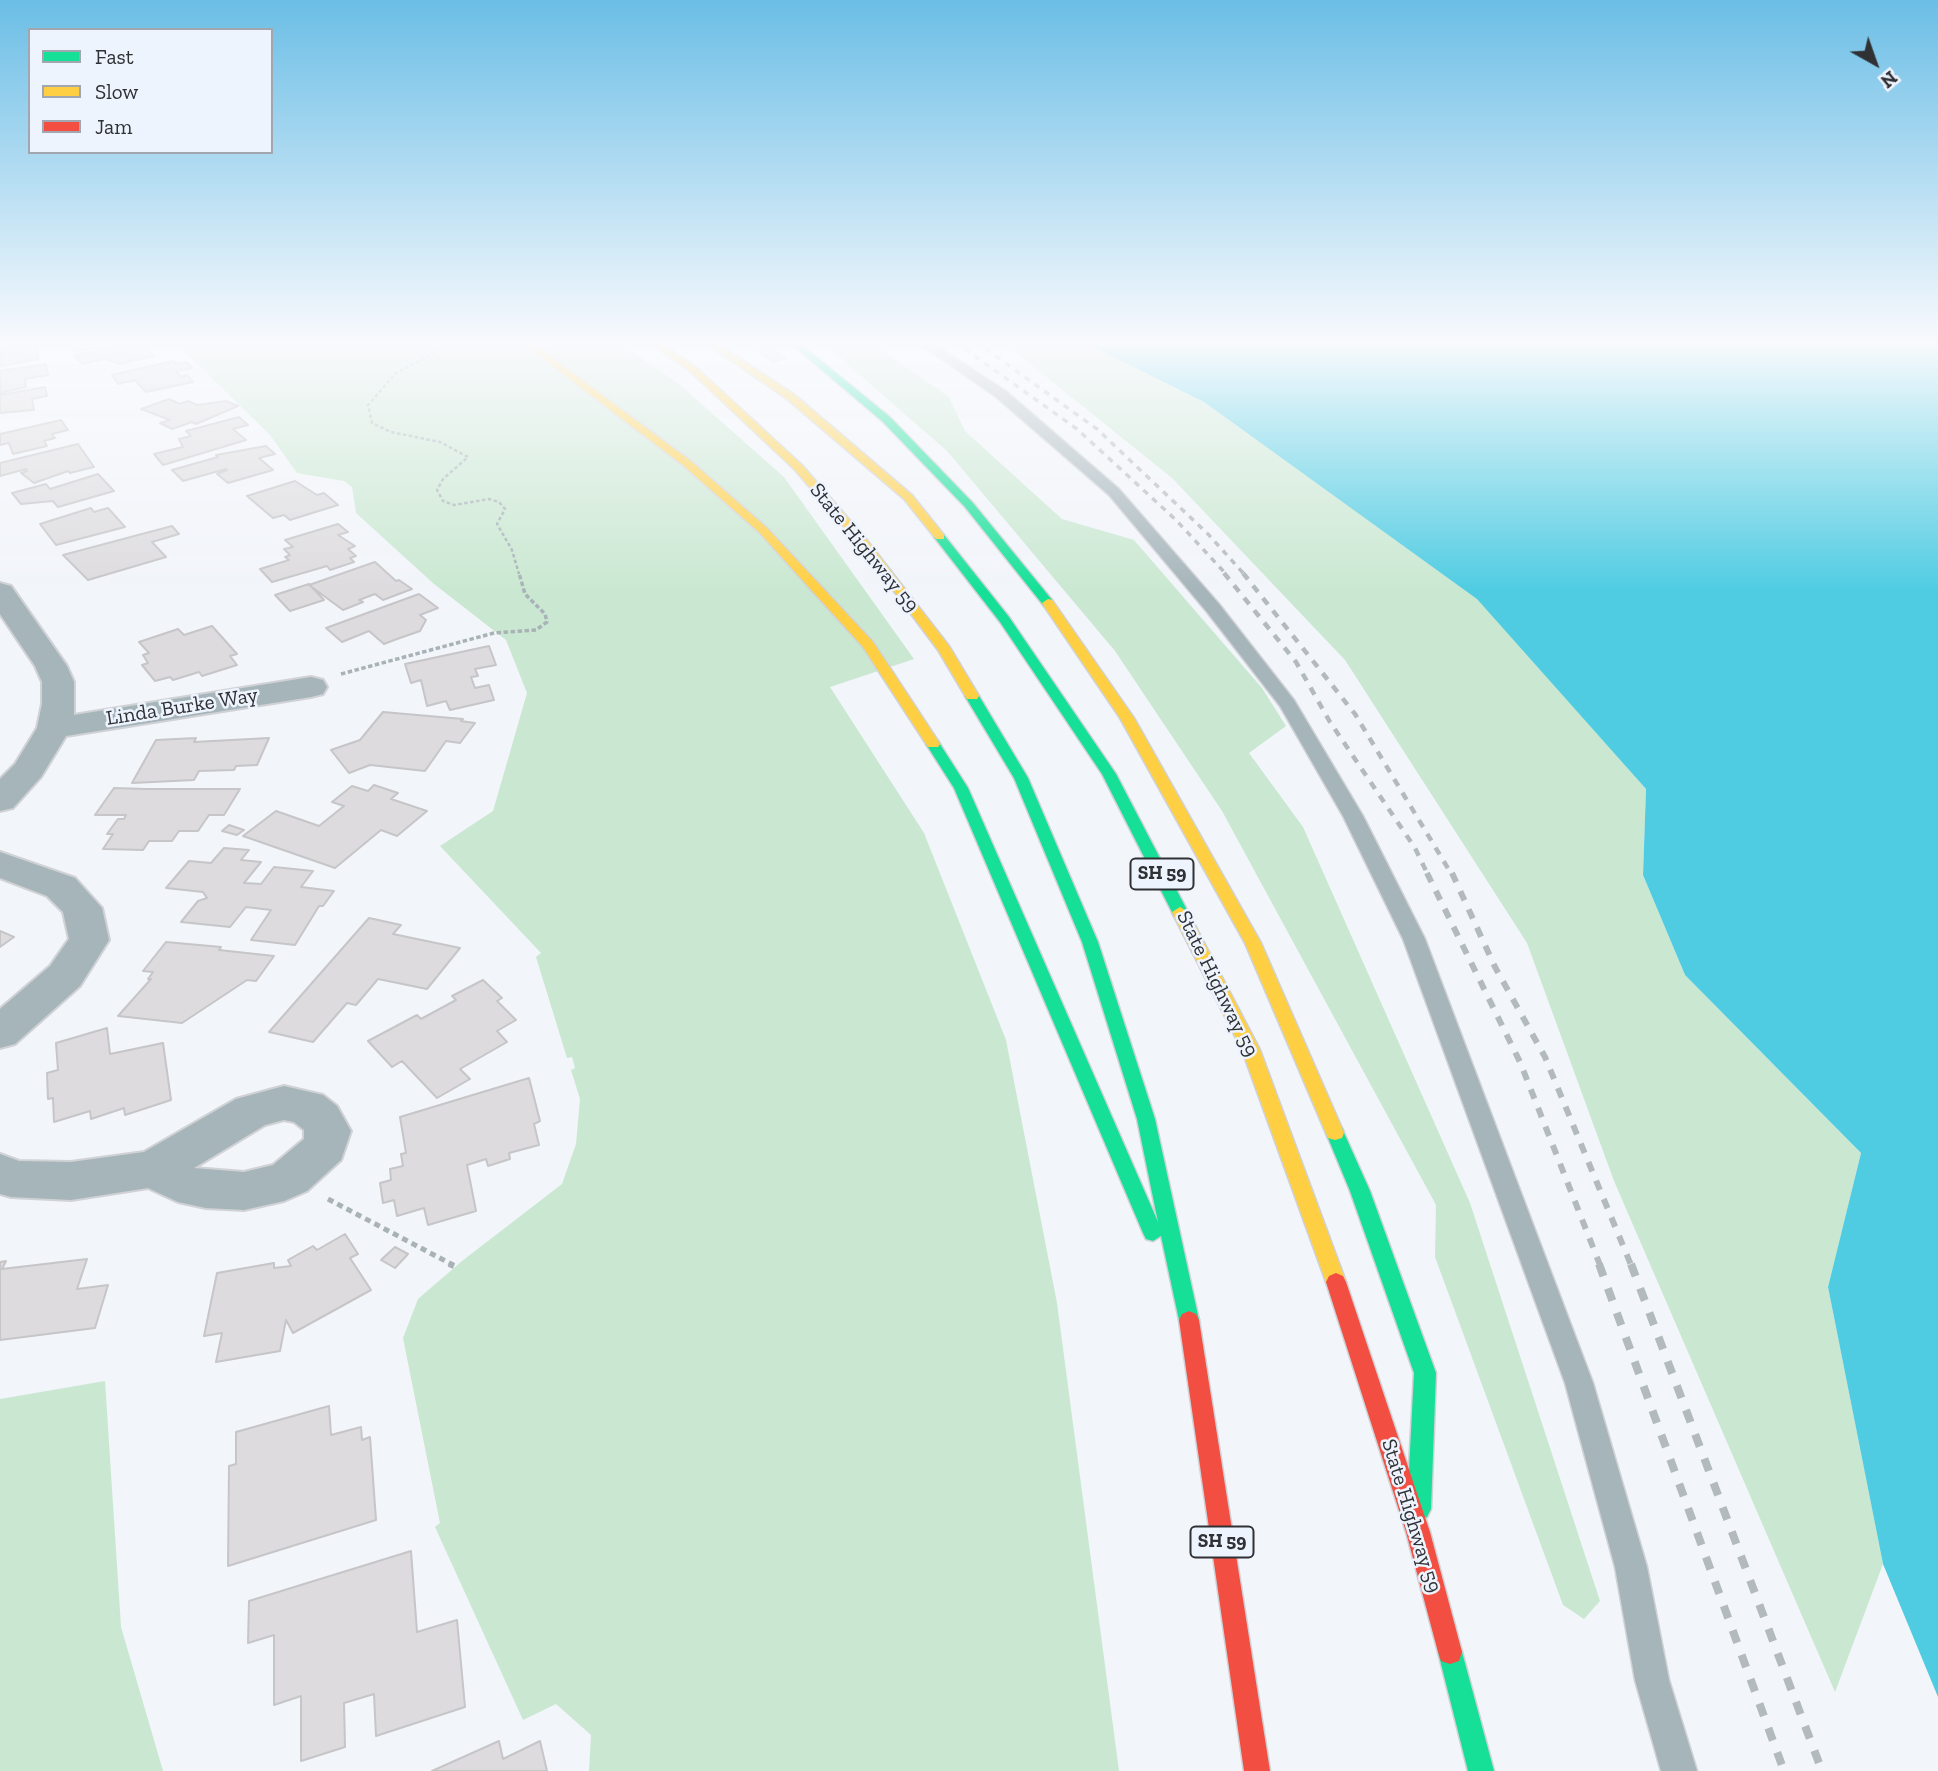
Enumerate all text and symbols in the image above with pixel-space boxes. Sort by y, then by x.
legend [28,28,273,154]
north arrow [1840,28,1910,98]
text: Fast [95,44,134,69]
text: N [1876,66,1902,93]
text: Slow [95,79,138,104]
text: Jam [95,114,132,139]
street label: State Highway 59 [804,478,924,618]
street label: Linda Burke Way [104,683,260,731]
road number: SH 59 [1130,859,1194,890]
street label: State Highway 59 [1171,907,1263,1061]
street label: State Highway 59 [1376,1436,1446,1596]
road number: SH 59 [1190,1526,1254,1558]

